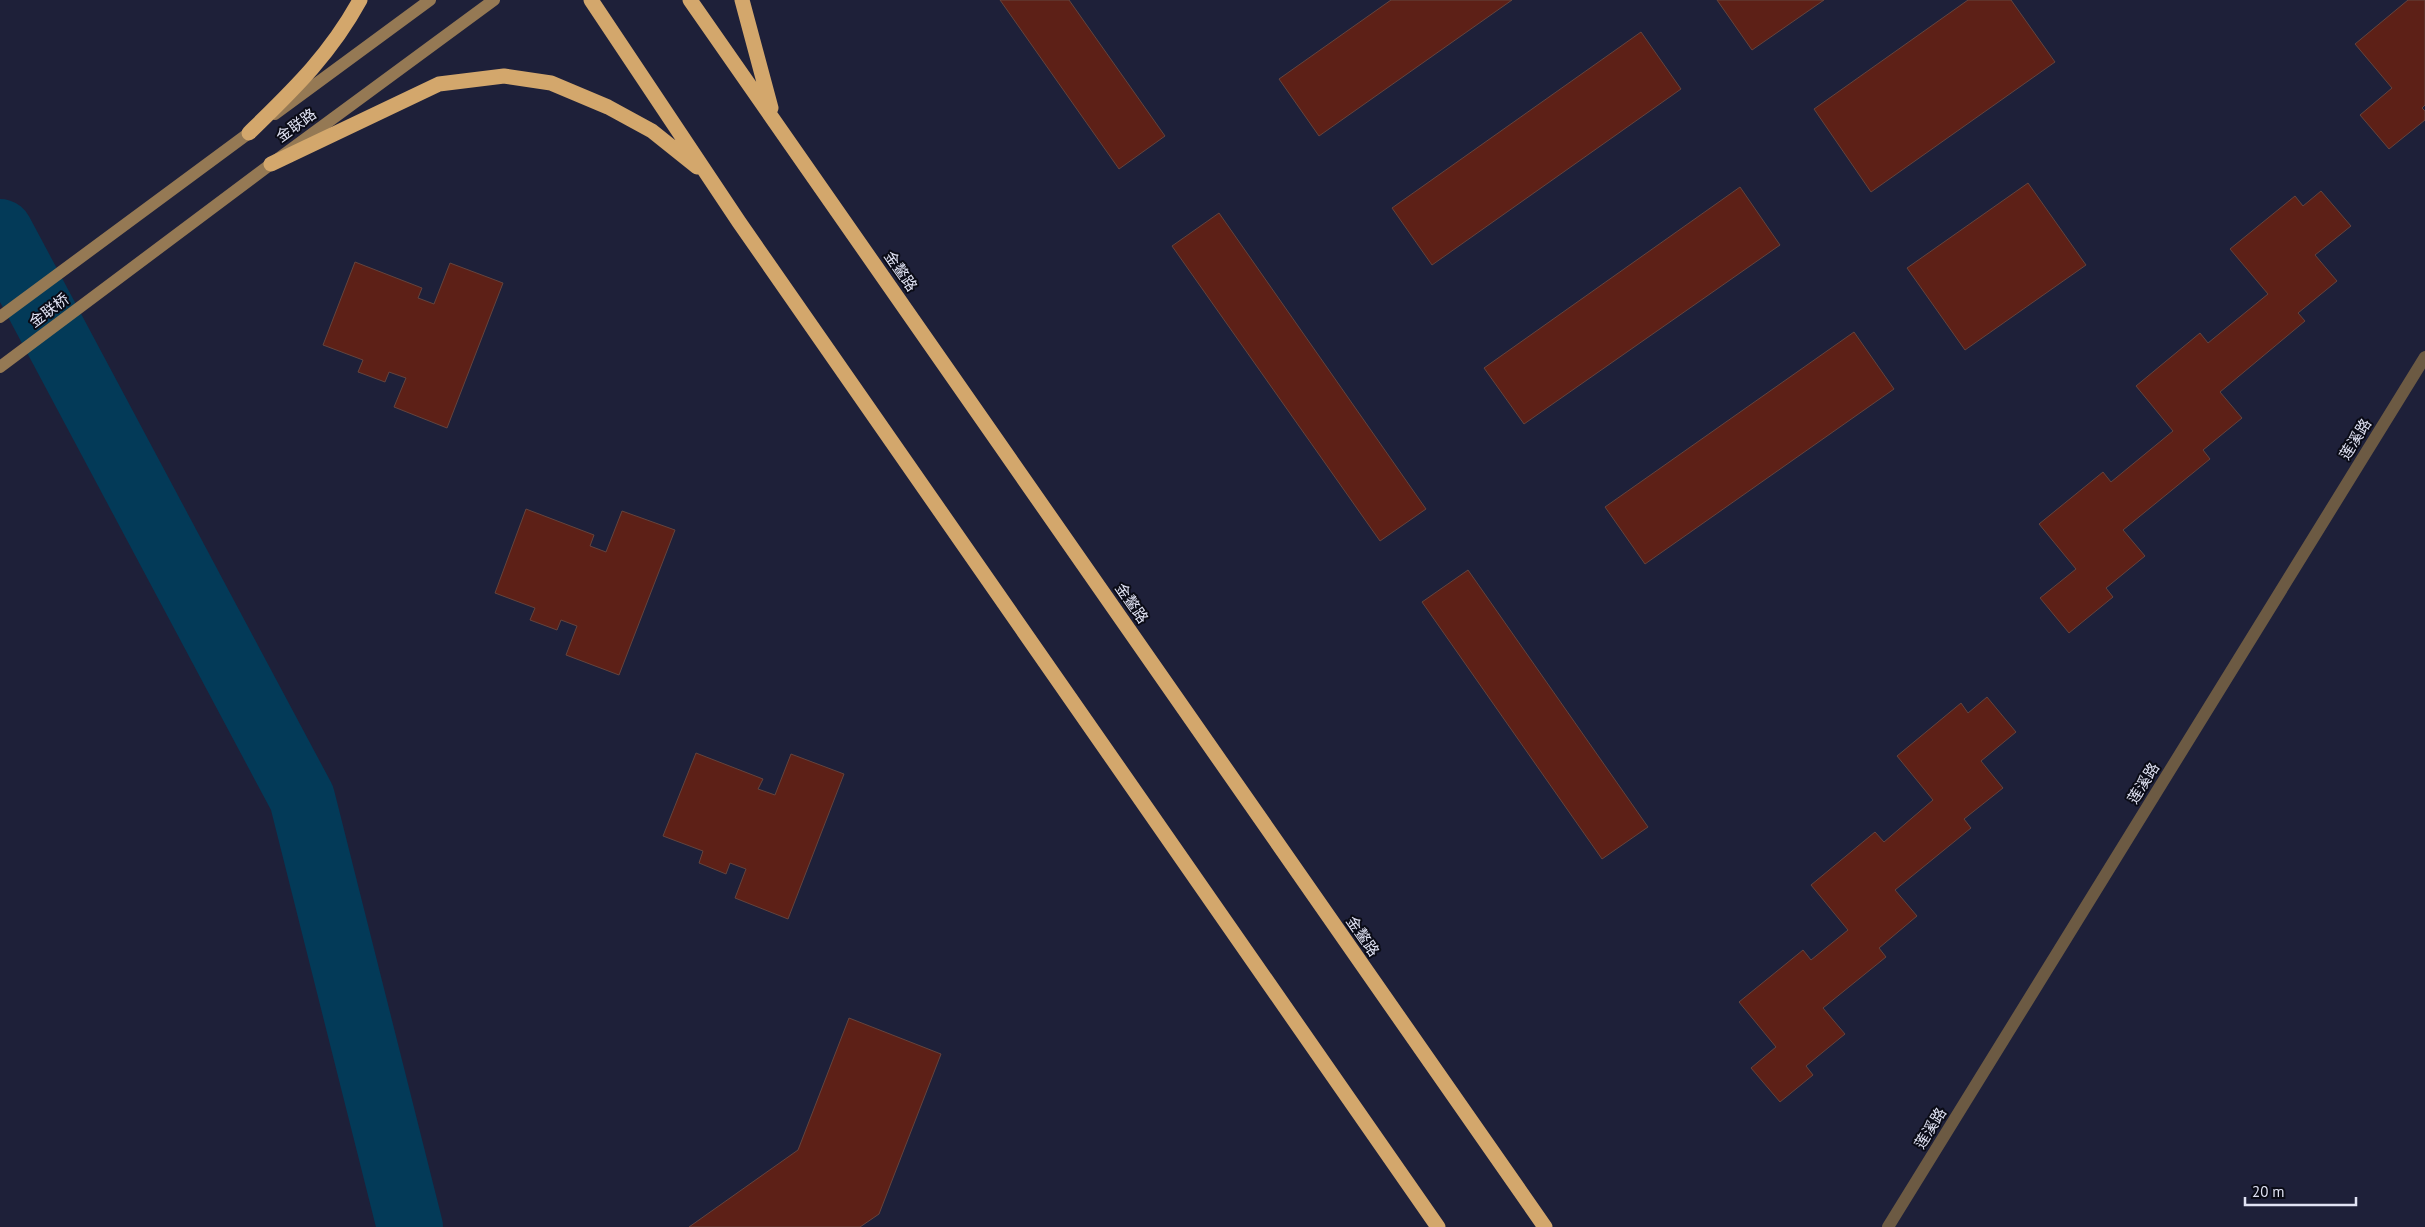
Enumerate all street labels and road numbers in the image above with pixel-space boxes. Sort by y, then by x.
street label: 金联路 [272,104,320,146]
street label: 金鳌路 [880,247,922,295]
street label: 金联桥 [25,289,73,331]
street label: 莲溪路 [2335,415,2375,463]
street label: 金鳌路 [1111,579,1153,627]
street label: 莲溪路 [2123,759,2163,807]
street label: 金鳌路 [1342,912,1384,960]
street label: 莲溪路 [1910,1104,1950,1152]

